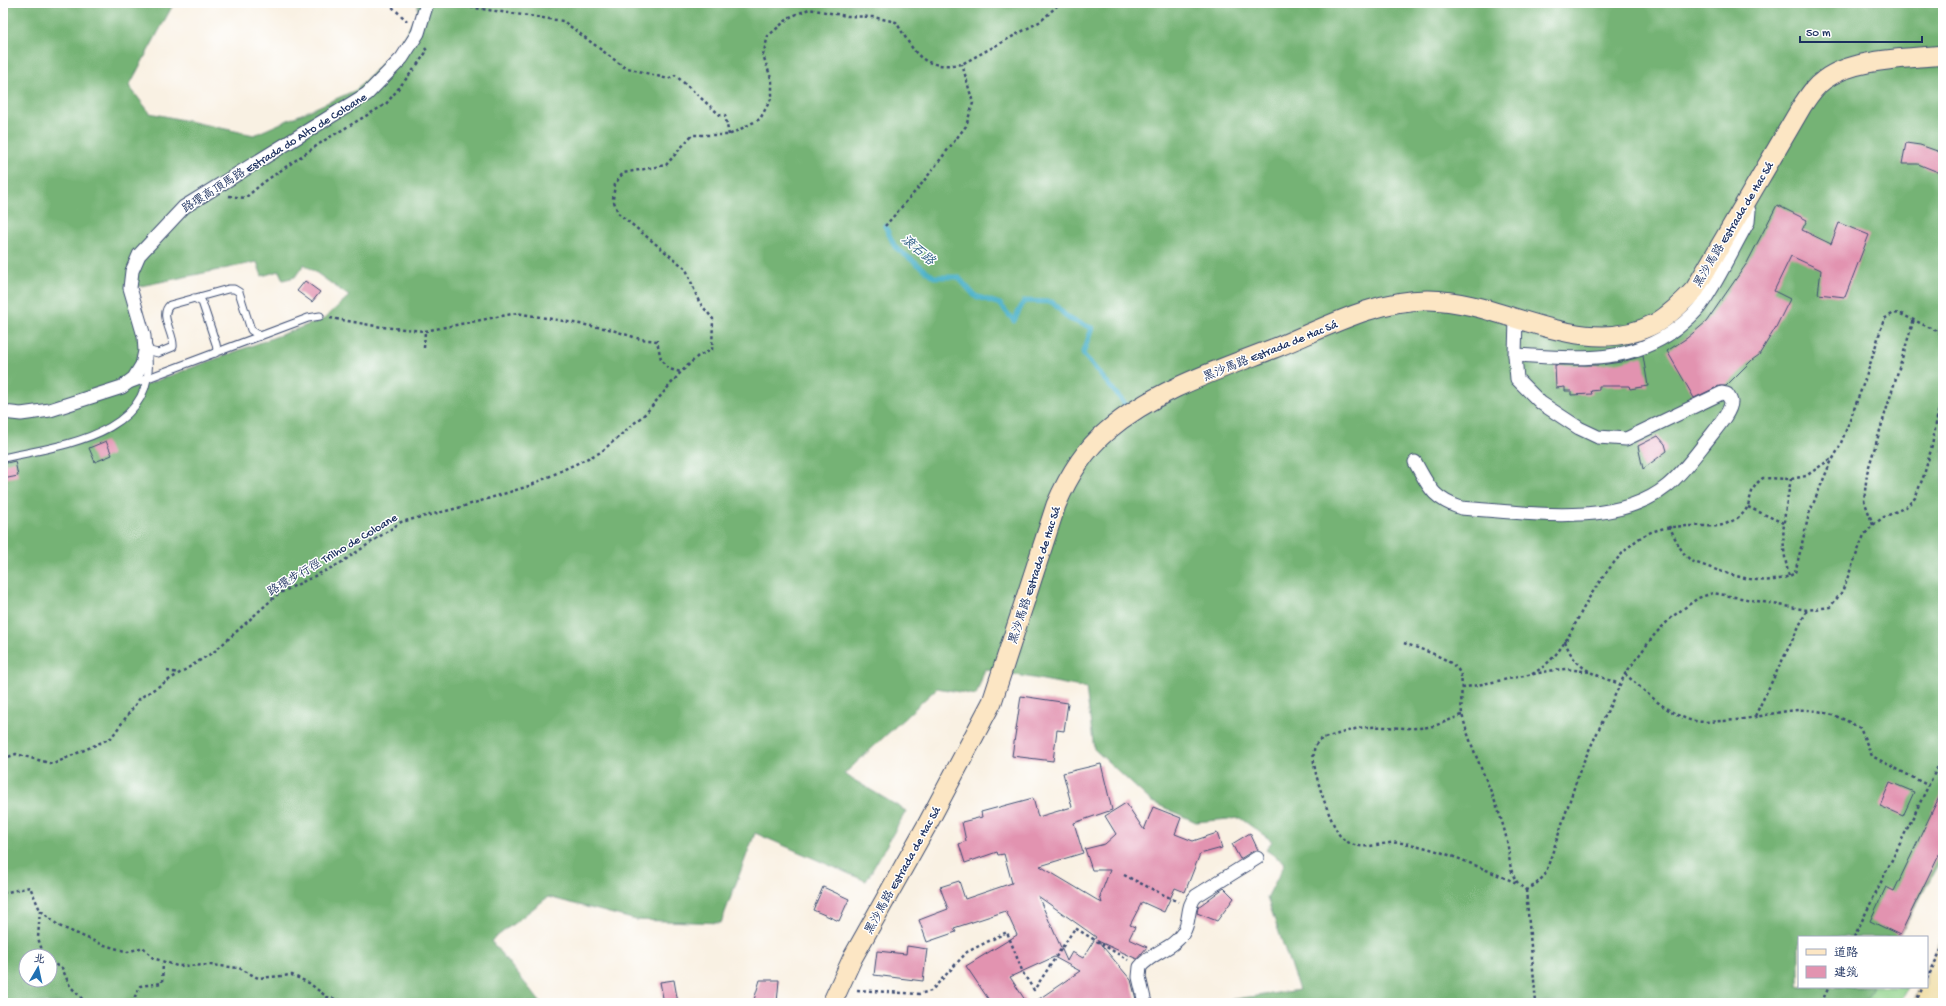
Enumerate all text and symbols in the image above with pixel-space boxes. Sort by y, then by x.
scale bar [1800,18,1922,44]
text: 50 m [1806,27,1831,41]
street label: 路環高頂馬路 Estrada do Alto de Coloane [180,89,371,217]
street label: 黑沙馬路 Estrada de Hac Sá [1691,159,1778,290]
water label: 滾石路 [898,232,938,270]
street label: 黑沙馬路 Estrada de Hac Sá [1201,317,1340,385]
street label: 黑沙馬路 Estrada de Hac Sá [1006,504,1065,646]
street label: 路環步行徑 Trilho de Coloane [265,510,401,600]
street label: 黑沙馬路 Estrada de Hac Sá [862,804,945,937]
legend [1798,936,1928,988]
text: 道路 [1834,946,1858,961]
north arrow [18,948,58,988]
text: 北 [33,953,46,967]
text: 建筑 [1834,966,1858,981]

